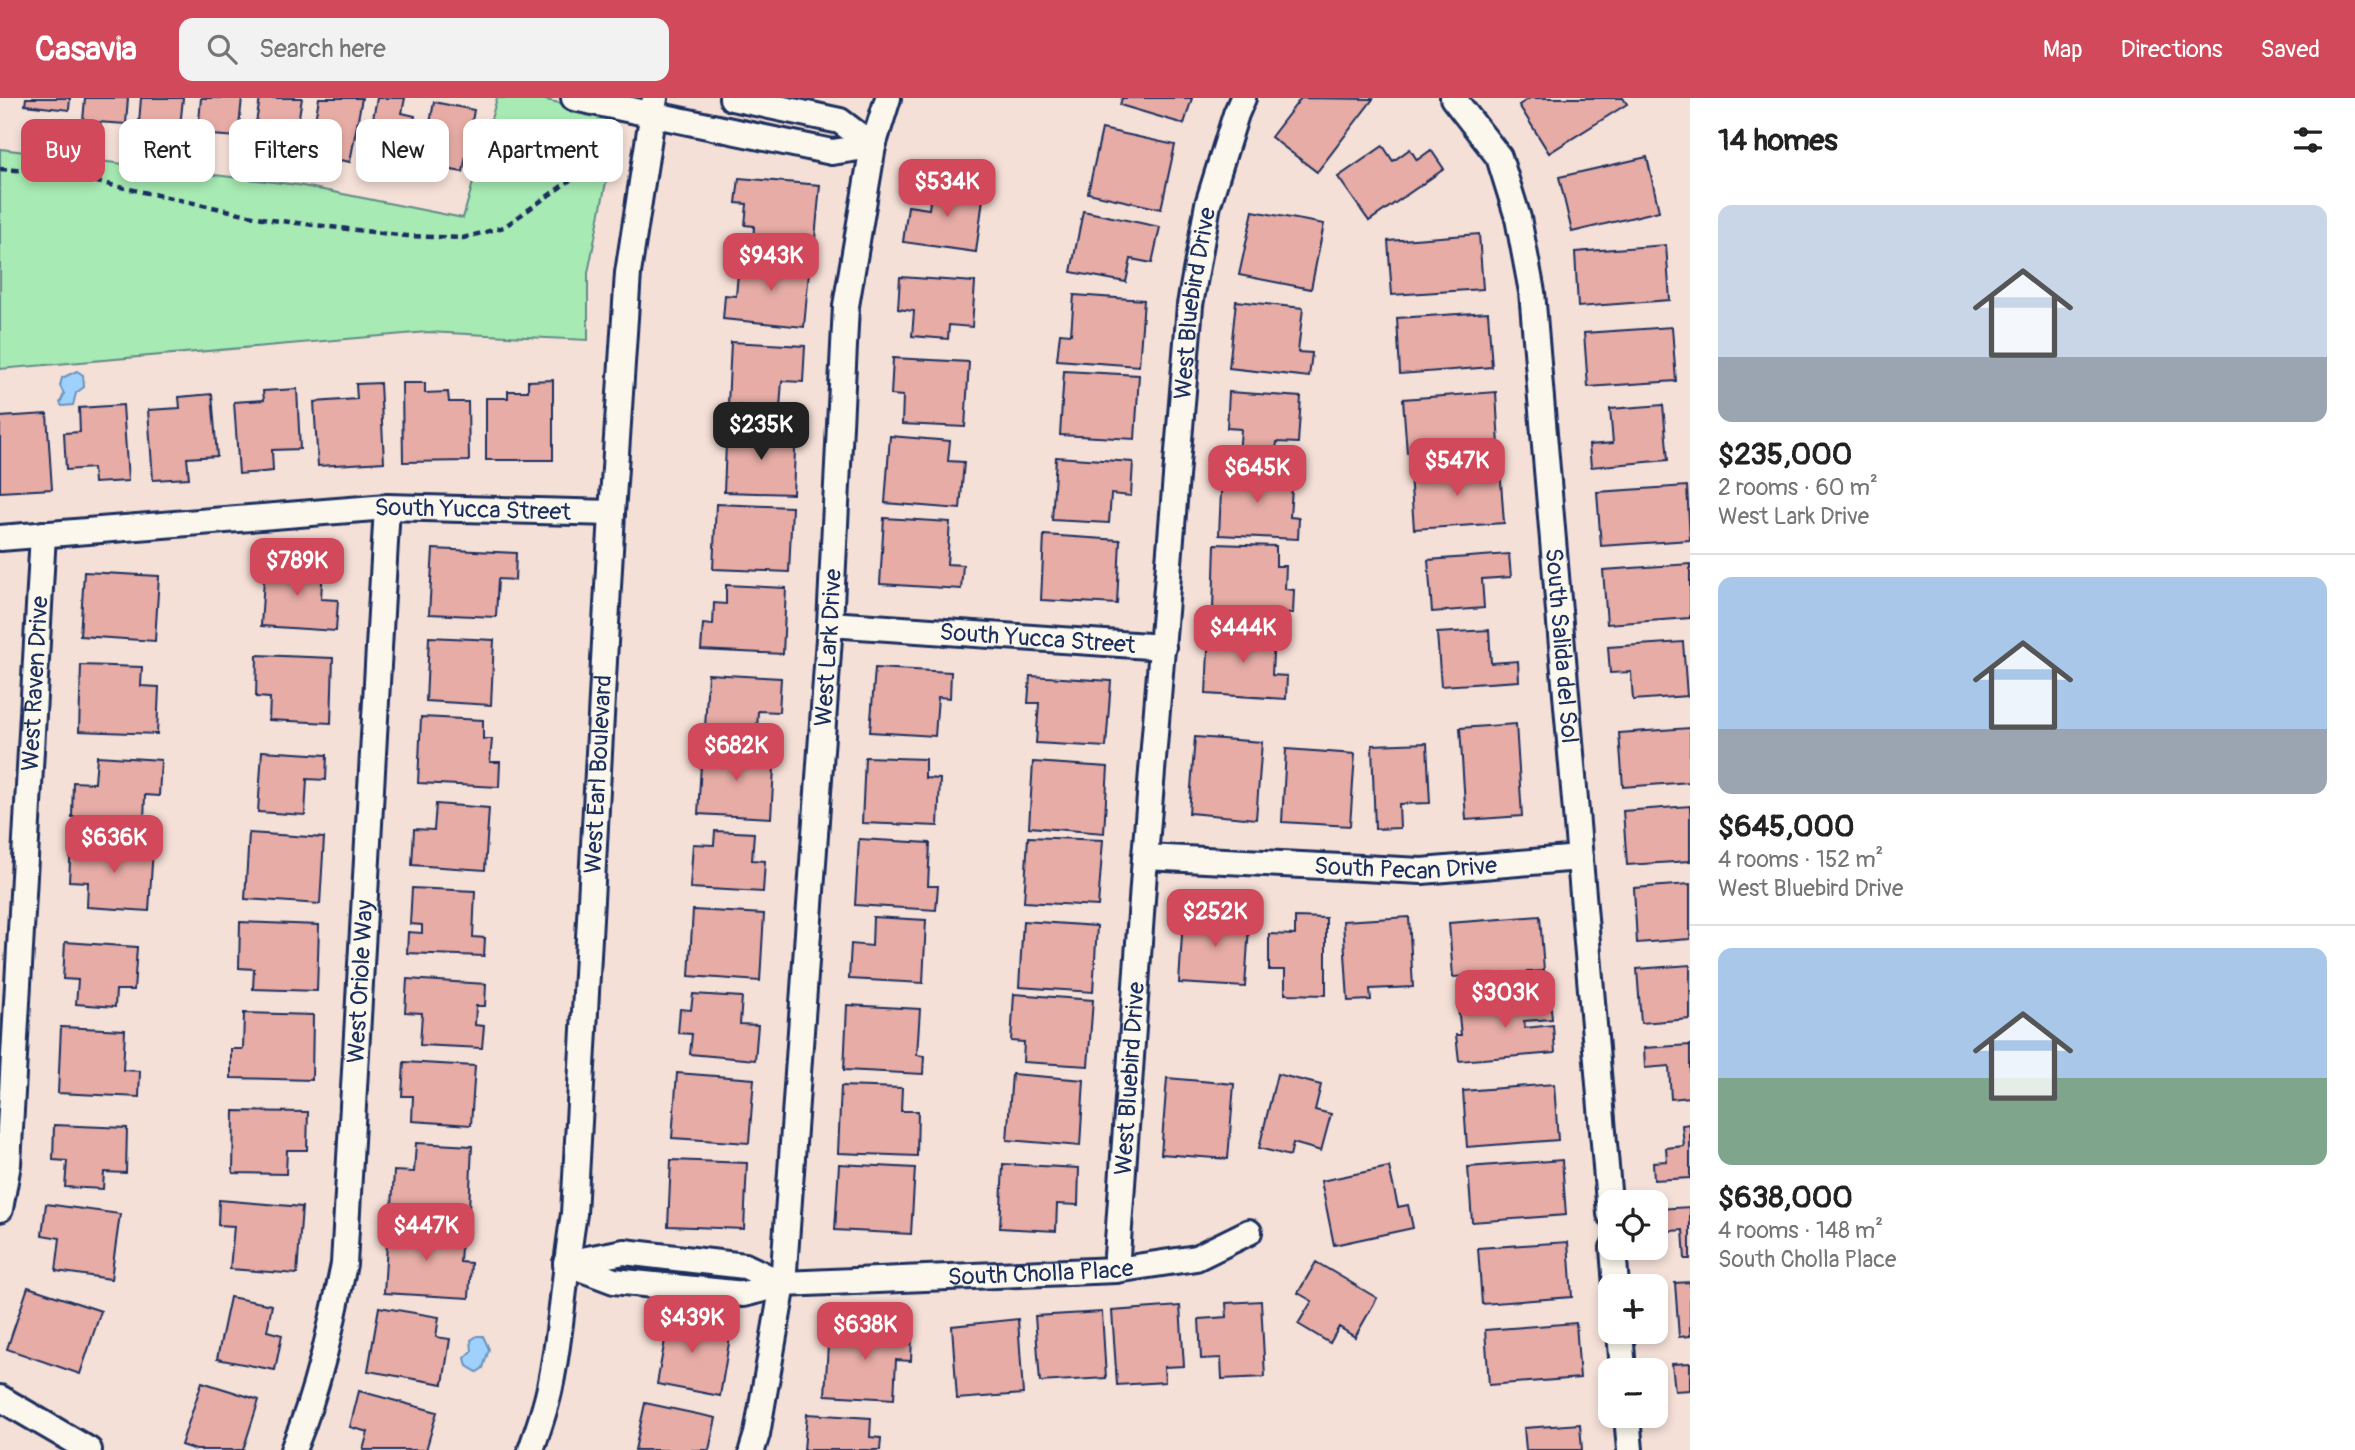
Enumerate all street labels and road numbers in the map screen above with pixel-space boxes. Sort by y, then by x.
street label: West Bluebird Drive [1168,205,1222,401]
street label: South Yucca Street [373,492,572,526]
street label: South Salida del Sol [1539,547,1585,745]
street label: West Lark Drive [808,568,847,727]
street label: West Raven Drive [15,595,54,772]
street label: South Yucca Street [939,617,1137,660]
street label: West Earl Boulevard [578,674,618,874]
street label: South Pecan Drive [1314,850,1498,886]
street label: West Oriole Way [341,899,379,1064]
street label: West Bluebird Drive [1108,981,1151,1176]
street label: South Cholla Place [947,1253,1136,1292]

